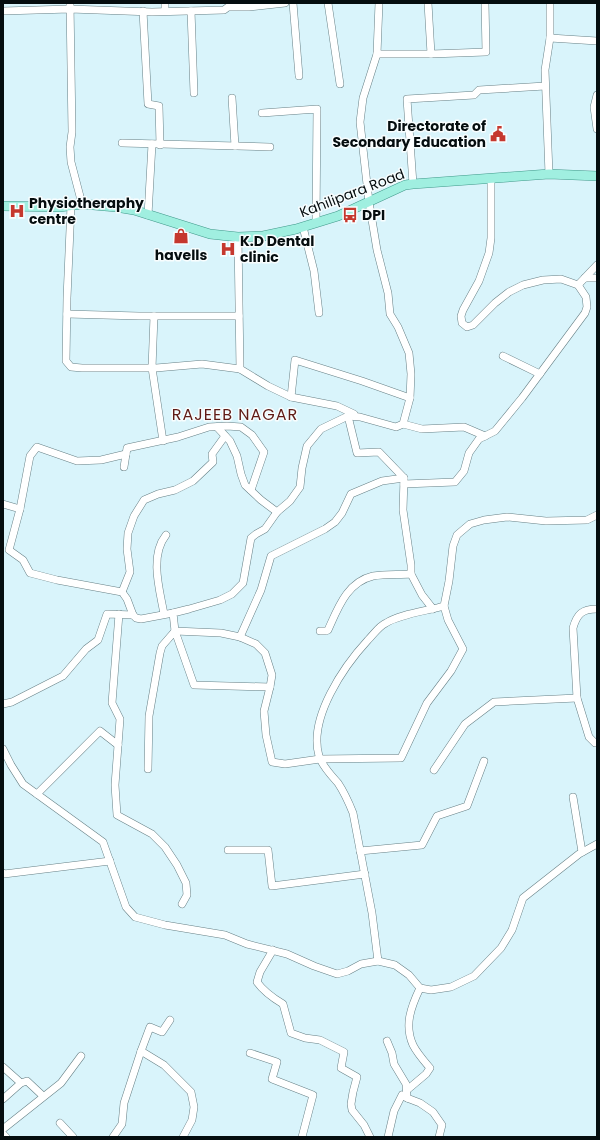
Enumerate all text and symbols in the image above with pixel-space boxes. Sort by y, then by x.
place label: Directorate of Secondary Education [332,116,486,152]
public building icon: Directorate of Secondary Education [489,125,507,143]
street label: Kahilipara Road [297,164,407,222]
place label: Physiotheraphy centre [29,193,144,229]
hospital icon: Physiotheraphy centre [8,202,26,220]
place label: DPI [362,205,385,225]
bus stop icon: DPI [341,206,359,224]
shop icon: havells [172,227,190,245]
place label: K.D Dental clinic [240,231,314,267]
hospital icon: K.D Dental clinic [219,240,237,258]
place label: havells [155,245,207,265]
district label: RAJEEB NAGAR [172,403,298,426]

